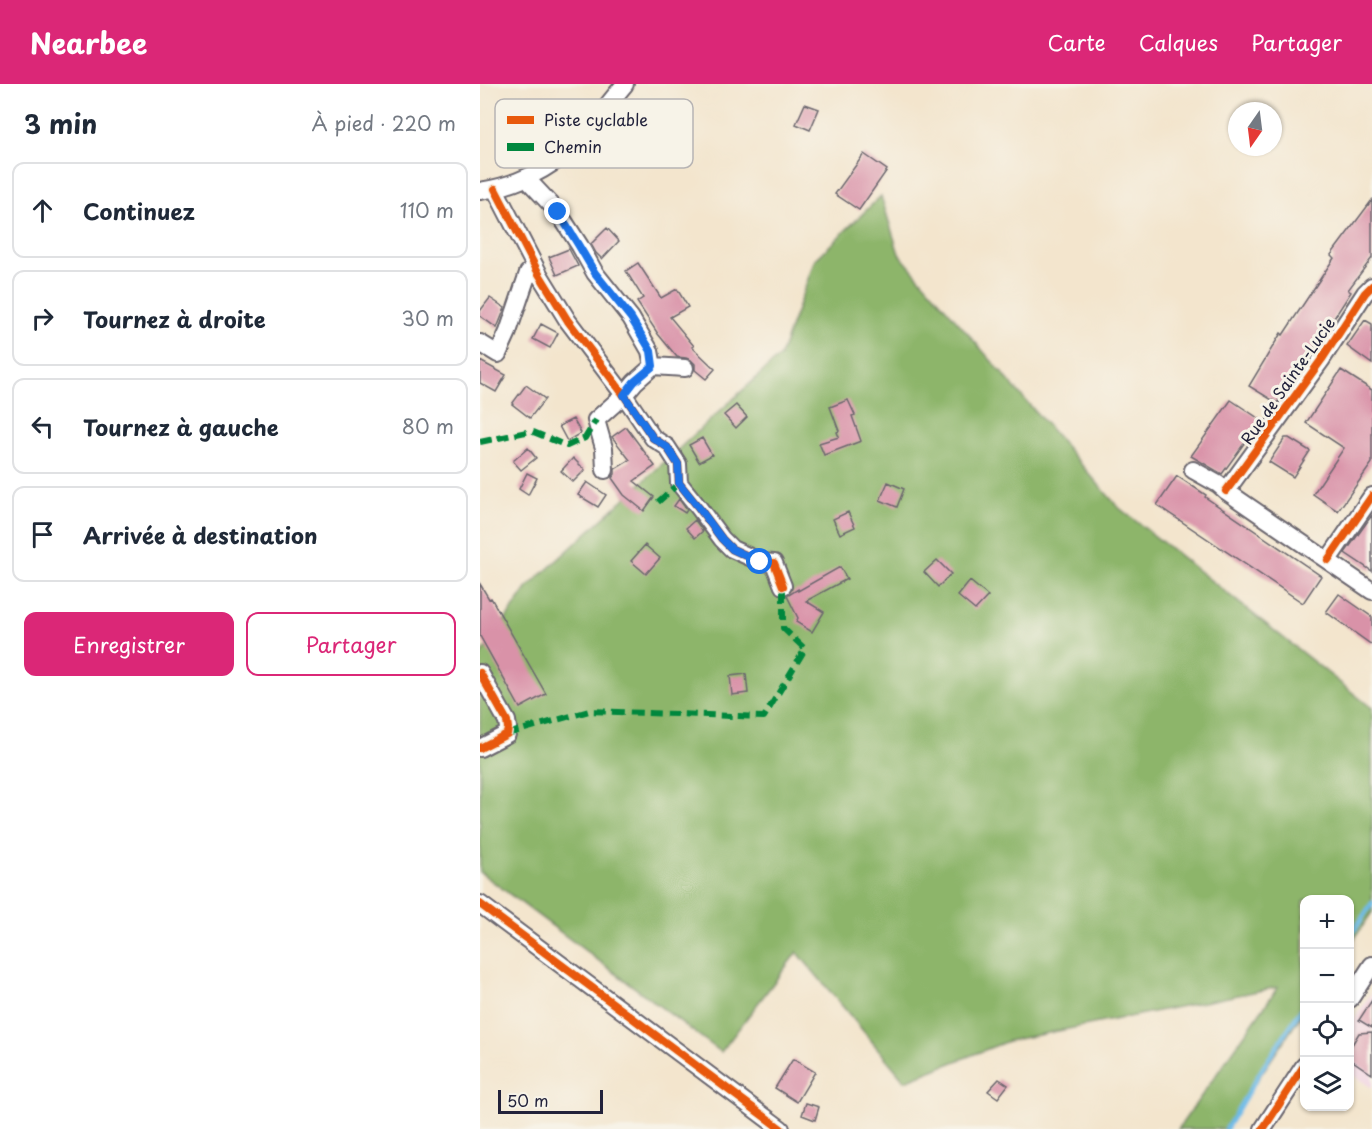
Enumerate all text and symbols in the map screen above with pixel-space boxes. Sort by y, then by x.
text: Nearbee [30,21,147,64]
text: Carte [1048,26,1106,58]
text: Calques [1139,26,1218,58]
text: Partager [1251,26,1342,58]
legend [495,99,693,168]
north arrow [1228,102,1282,156]
text: 3 min [24,104,97,143]
text: Piste cyclable [544,107,648,131]
text: À pied · 220 m [312,108,456,138]
text: Chemin [544,134,602,158]
icon: ahead [26,194,59,227]
text: Continuez [83,194,195,227]
text: 110 m [400,195,454,225]
route end [544,198,570,224]
icon: right [26,302,59,335]
text: Tournez à droite [83,302,266,335]
text: 30 m [401,303,454,333]
street label: Rue de Sainte-Lucie [1234,312,1340,449]
icon: left [26,410,59,443]
text: Tournez à gauche [83,410,279,443]
text: 80 m [402,411,454,441]
icon: arrive [26,518,59,551]
text: Arrivée à destination [83,518,317,551]
route start [746,548,772,574]
button: Enregistrer [24,612,234,676]
button: Partager [246,612,456,676]
map controls [1300,895,1354,1111]
button: + [1300,895,1354,949]
button: − [1300,949,1354,1003]
button: locate [1300,1003,1354,1057]
button: layers [1300,1057,1354,1111]
scale bar [498,1087,603,1114]
text: 50 m [507,1088,548,1112]

